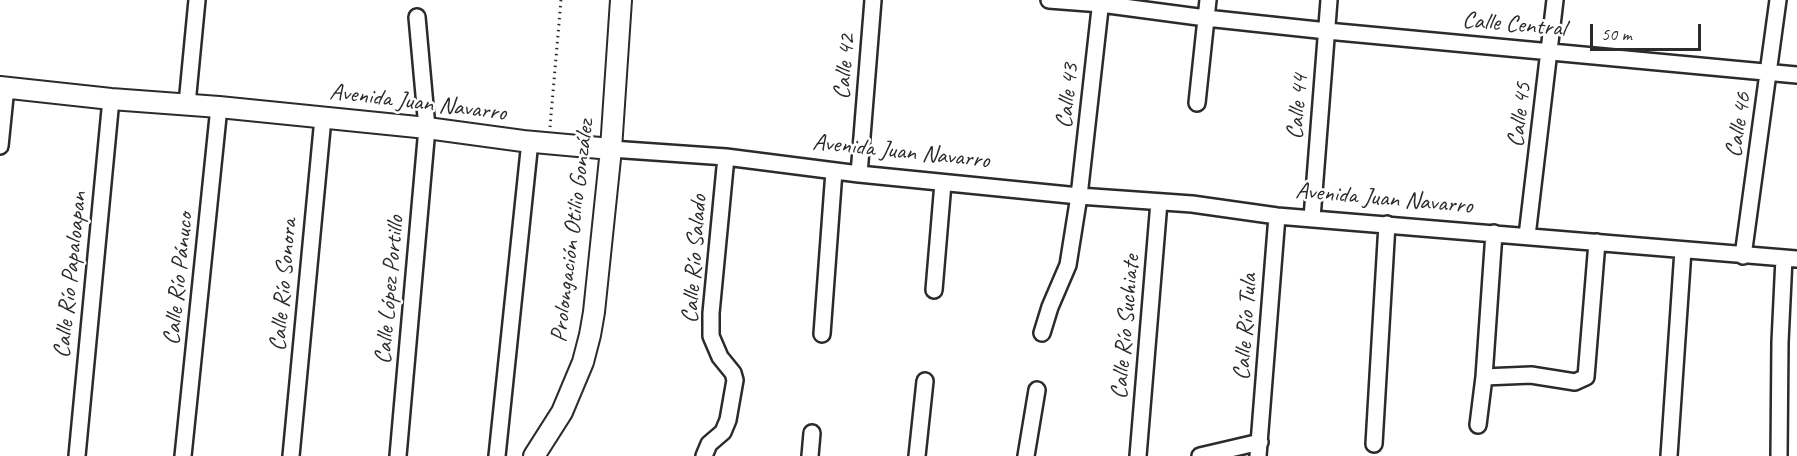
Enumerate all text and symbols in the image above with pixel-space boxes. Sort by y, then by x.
street label: Calle Central [1461,6,1567,44]
scale bar [1593,12,1704,50]
text: 50 m [1601,23,1632,45]
street label: Calle 42 [828,33,862,101]
street label: Calle 43 [1050,62,1086,130]
street label: Calle 44 [1281,73,1315,141]
street label: Avenida Juan Navarro [328,78,508,128]
street label: Calle 45 [1502,81,1538,149]
street label: Calle 46 [1720,91,1758,159]
street label: Prolongación Otilio González [545,118,601,344]
street label: Avenida Juan Navarro [811,128,991,176]
street label: Avenida Juan Navarro [1294,177,1474,221]
street label: Calle Río Papaloapan [48,190,94,360]
street label: Calle Río Salado [676,194,714,324]
street label: Calle Río Pánuco [158,211,200,347]
street label: Calle López Portillo [369,215,411,365]
street label: Calle Río Sonora [264,218,304,352]
street label: Calle Río Suchiate [1105,254,1147,400]
street label: Calle Río Tula [1228,273,1264,381]

